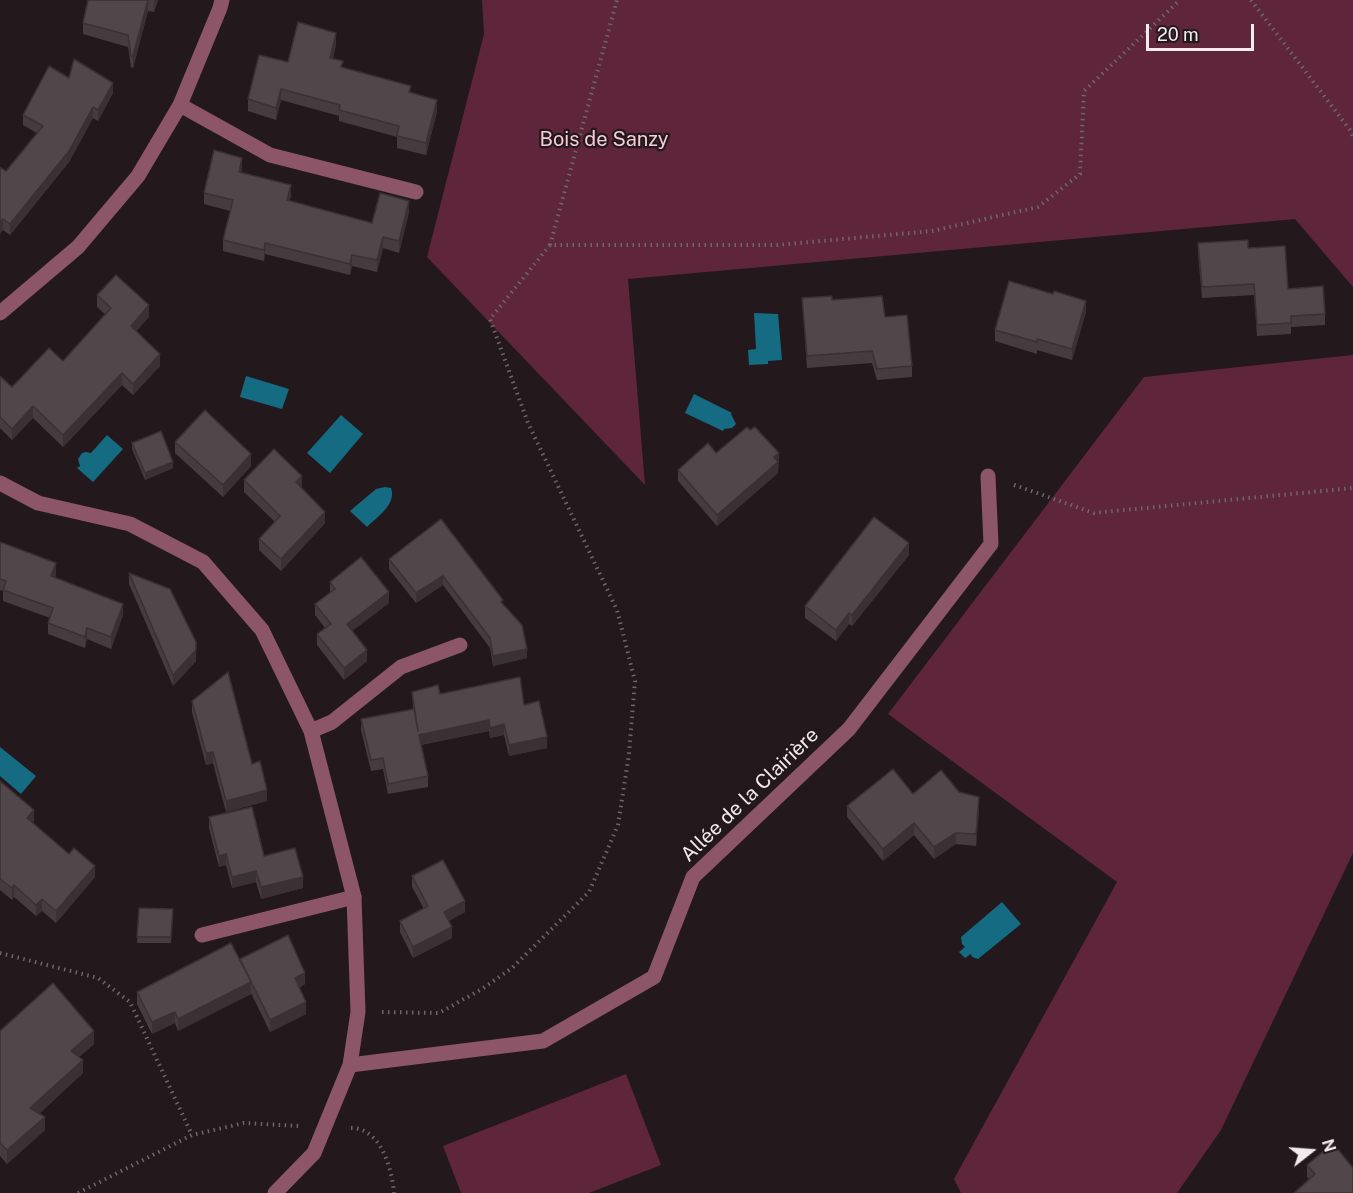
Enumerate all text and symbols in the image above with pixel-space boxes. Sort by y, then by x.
scale bar [1149,12,1257,50]
text: 20 m [1157,24,1199,45]
park label: Bois de Sanzy [540,128,668,152]
street label: Allée de la Clairière [676,723,824,867]
north arrow [1281,1121,1341,1181]
text: N [1318,1137,1340,1154]

